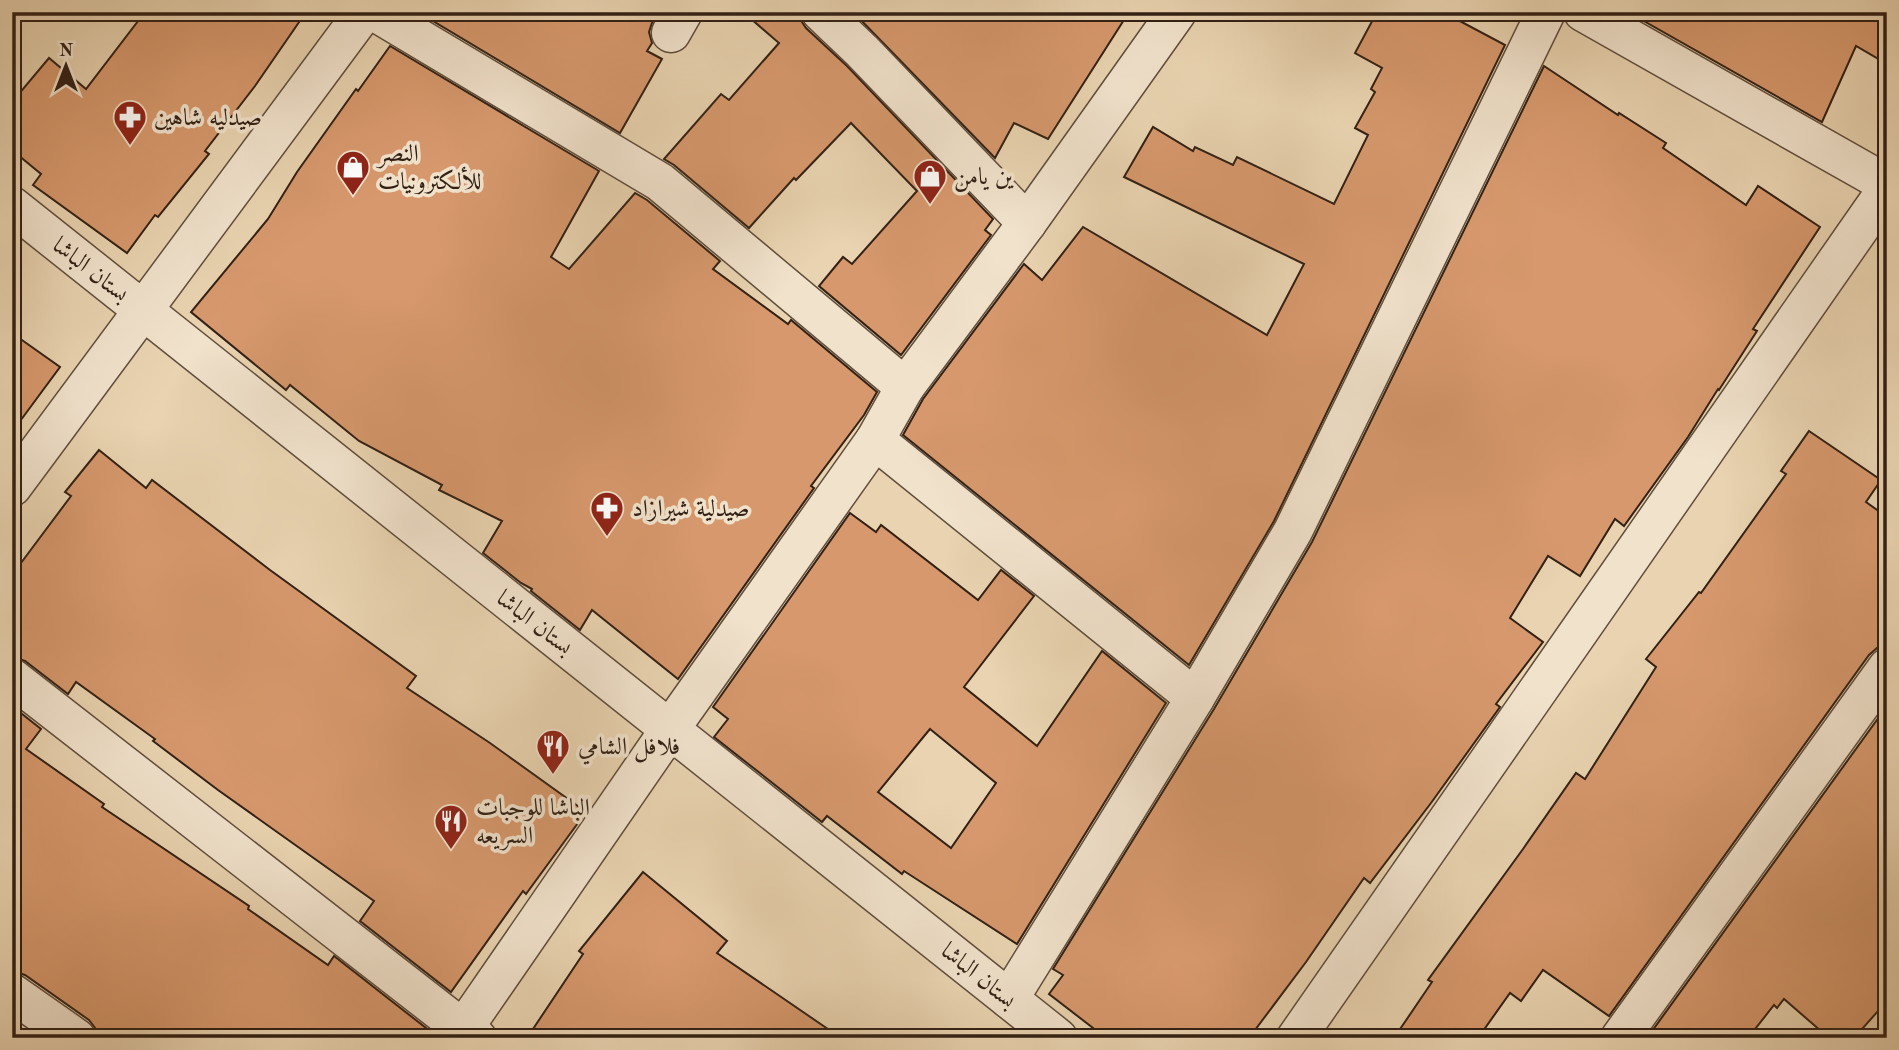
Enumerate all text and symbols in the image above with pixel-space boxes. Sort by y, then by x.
north arrow [32,32,102,102]
text: N [59,42,74,61]
pharmacy icon: صيدليه شاهين [111,98,149,147]
place label: صيدليه شاهين [154,107,262,131]
place label: النصر للألكترونيات [375,143,482,195]
shop icon: النصر للألكترونيات [334,148,372,197]
shop icon: ين يامن [911,157,949,206]
place label: ين يامن [954,166,1014,192]
street label: بستان الباشا [47,234,133,308]
pharmacy icon: صيدلية شيرازاد [588,489,626,538]
place label: صيدلية شيرازاد [632,498,749,522]
street label: بستان الباشا [491,587,577,661]
restaurant icon: فلافل الشامي [534,727,572,776]
place label: فلافل الشامي [578,736,680,765]
place label: الباشا للوجبات السريعه [476,797,590,851]
restaurant icon: الباشا للوجبات السريعه [432,802,470,851]
street label: بستان الباشا [936,939,1020,1014]

